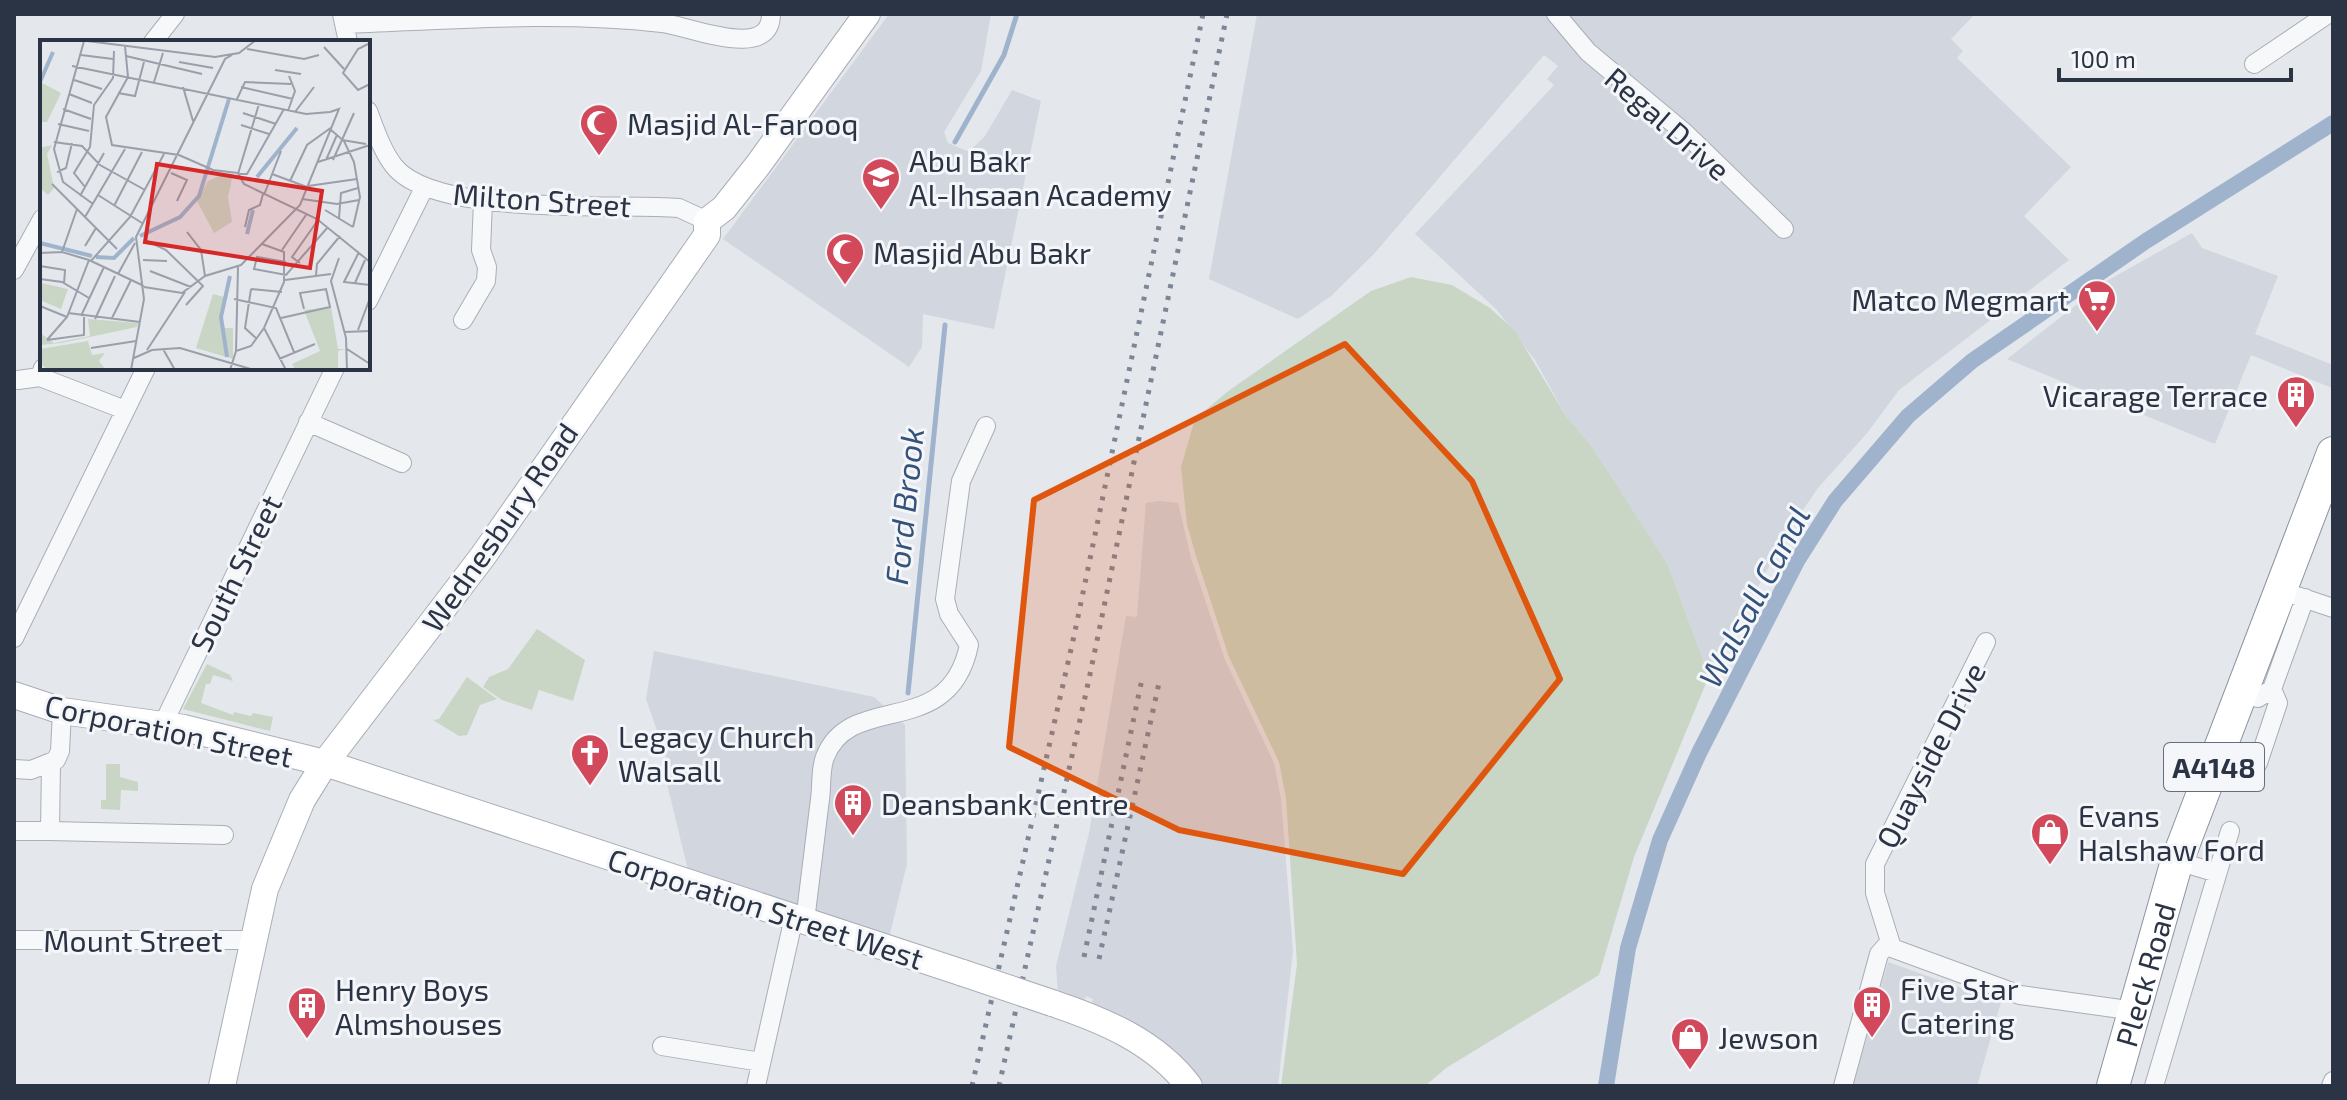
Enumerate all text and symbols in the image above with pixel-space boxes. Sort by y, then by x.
scale bar [2059,32,2291,82]
inset map [40,40,370,370]
text: 100 m [2071,44,2136,73]
street label: Regal Drive [1598,59,1738,187]
mosque icon: Masjid Al-Farooq [578,102,620,157]
place label: Masjid Al-Farooq [627,105,858,141]
place label: Abu Bakr Al-Ihsaan Academy [909,142,1172,212]
school or university icon: Abu Bakr Al-Ihsaan Academy [860,156,902,211]
street label: Milton Street [452,175,632,223]
mosque icon: Masjid Abu Bakr [824,231,866,286]
place label: Masjid Abu Bakr [873,234,1091,270]
supermarket icon: Matco Megmart [2076,278,2118,333]
place label: Matco Megmart [1851,281,2069,317]
building icon: Vicarage Terrace [2275,374,2317,429]
place label: Vicarage Terrace [2043,377,2268,413]
street label: Wednesbury Road [413,415,585,639]
water label: Ford Brook [876,426,930,586]
street label: South Street [182,489,288,657]
water label: Walsall Canal [1689,499,1817,693]
street label: Quayside Drive [1868,656,1992,854]
street label: Corporation Street [42,686,296,774]
place label: Legacy Church Walsall [618,718,814,788]
church icon: Legacy Church Walsall [569,732,611,787]
road number: A4148 [2164,743,2264,791]
building icon: Deansbank Centre [832,782,874,837]
place label: Deansbank Centre [881,785,1129,821]
place label: Evans Halshaw Ford [2078,797,2265,867]
shop icon: Evans Halshaw Ford [2029,811,2071,866]
street label: Corporation Street West [604,840,928,976]
street label: Pleck Road [2107,898,2182,1051]
street label: Mount Street [43,922,223,958]
place label: Five Star Catering [1900,970,2019,1040]
place label: Henry Boys Almshouses [335,971,502,1041]
building icon: Five Star Catering [1851,984,1893,1039]
building icon: Henry Boys Almshouses [286,985,328,1040]
shop icon: Jewson [1669,1016,1711,1071]
place label: Jewson [1718,1019,1819,1055]

